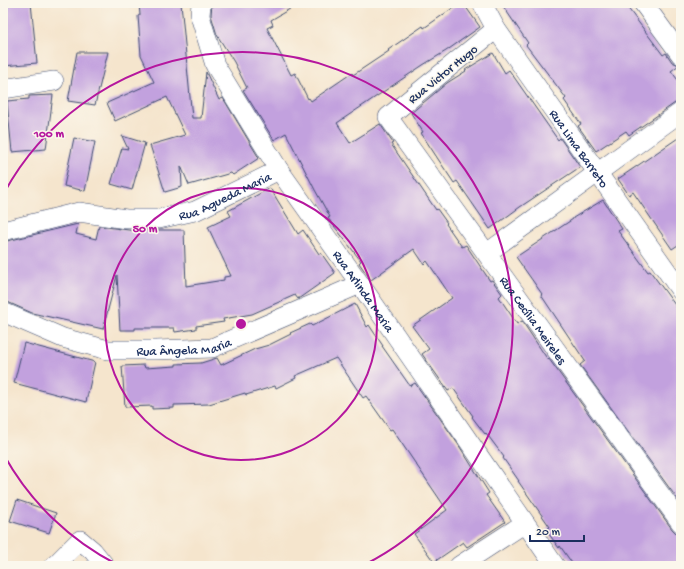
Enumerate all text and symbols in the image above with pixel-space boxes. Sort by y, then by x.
street label: Rua Victor Hugo [406,42,482,108]
street label: Rua Lima Barreto [545,107,611,191]
text: 100 m [33,128,64,142]
street label: Rua Agueda Maria [178,170,275,224]
text: 50 m [133,223,158,237]
street label: Rua Arlinda Maria [329,248,396,336]
street label: Rua Cecília Meireles [495,274,569,369]
centre of rings [234,317,248,331]
street label: Rua Ângela Maria [136,335,235,360]
scale bar [530,517,584,543]
text: 20 m [536,526,561,540]

